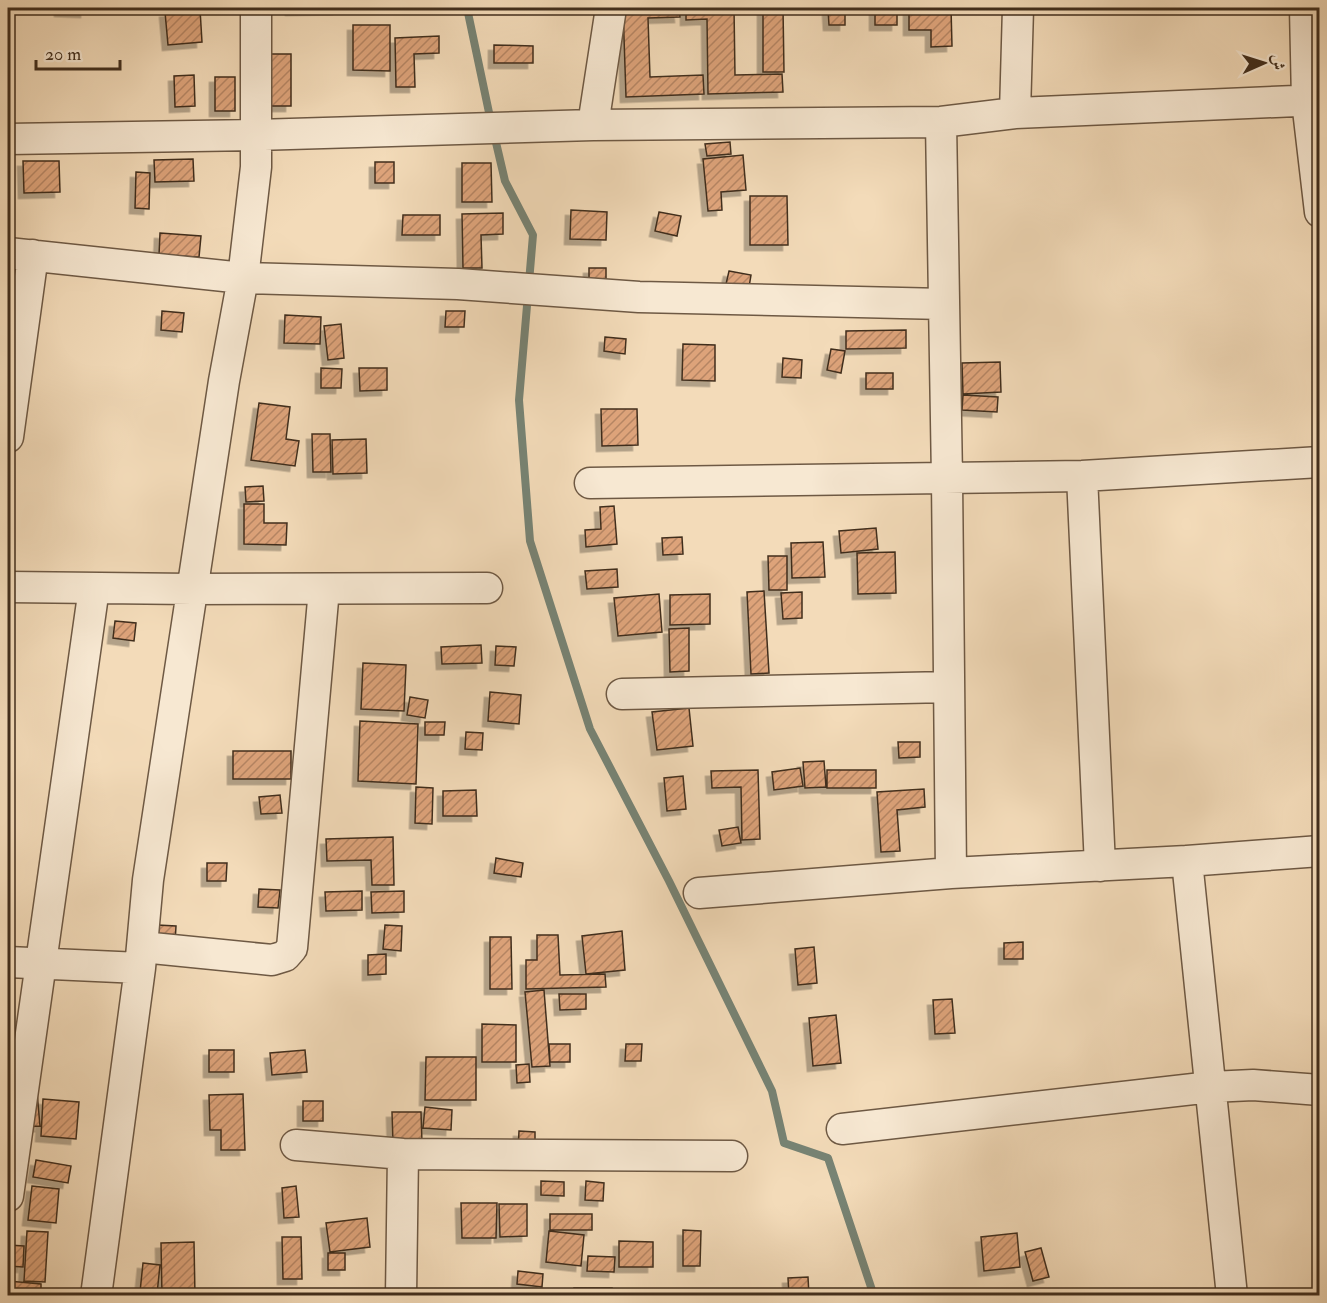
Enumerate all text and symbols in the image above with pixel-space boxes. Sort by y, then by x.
scale bar [36,33,120,71]
north arrow [1234,33,1294,93]
text: 20 m [45,43,81,66]
text: ش [1268,54,1288,71]

